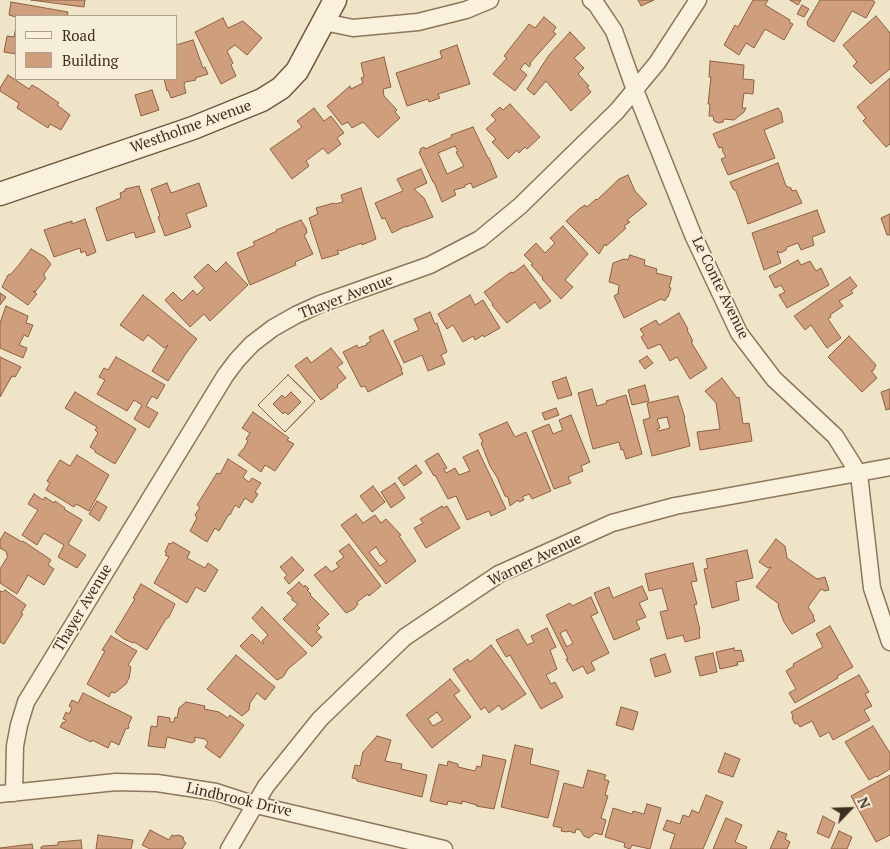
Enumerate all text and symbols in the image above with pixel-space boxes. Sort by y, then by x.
legend [15,15,178,80]
text: Road [62,25,95,45]
text: Building [62,50,119,70]
street label: Westholme Avenue [128,97,254,157]
street label: Le Conte Avenue [687,234,753,342]
street label: Thayer Avenue [297,271,395,323]
street label: Warner Avenue [486,530,584,590]
street label: Thayer Avenue [50,561,116,655]
street label: Lindbrook Drive [185,779,293,821]
north arrow [825,784,875,834]
text: N [853,794,875,811]

